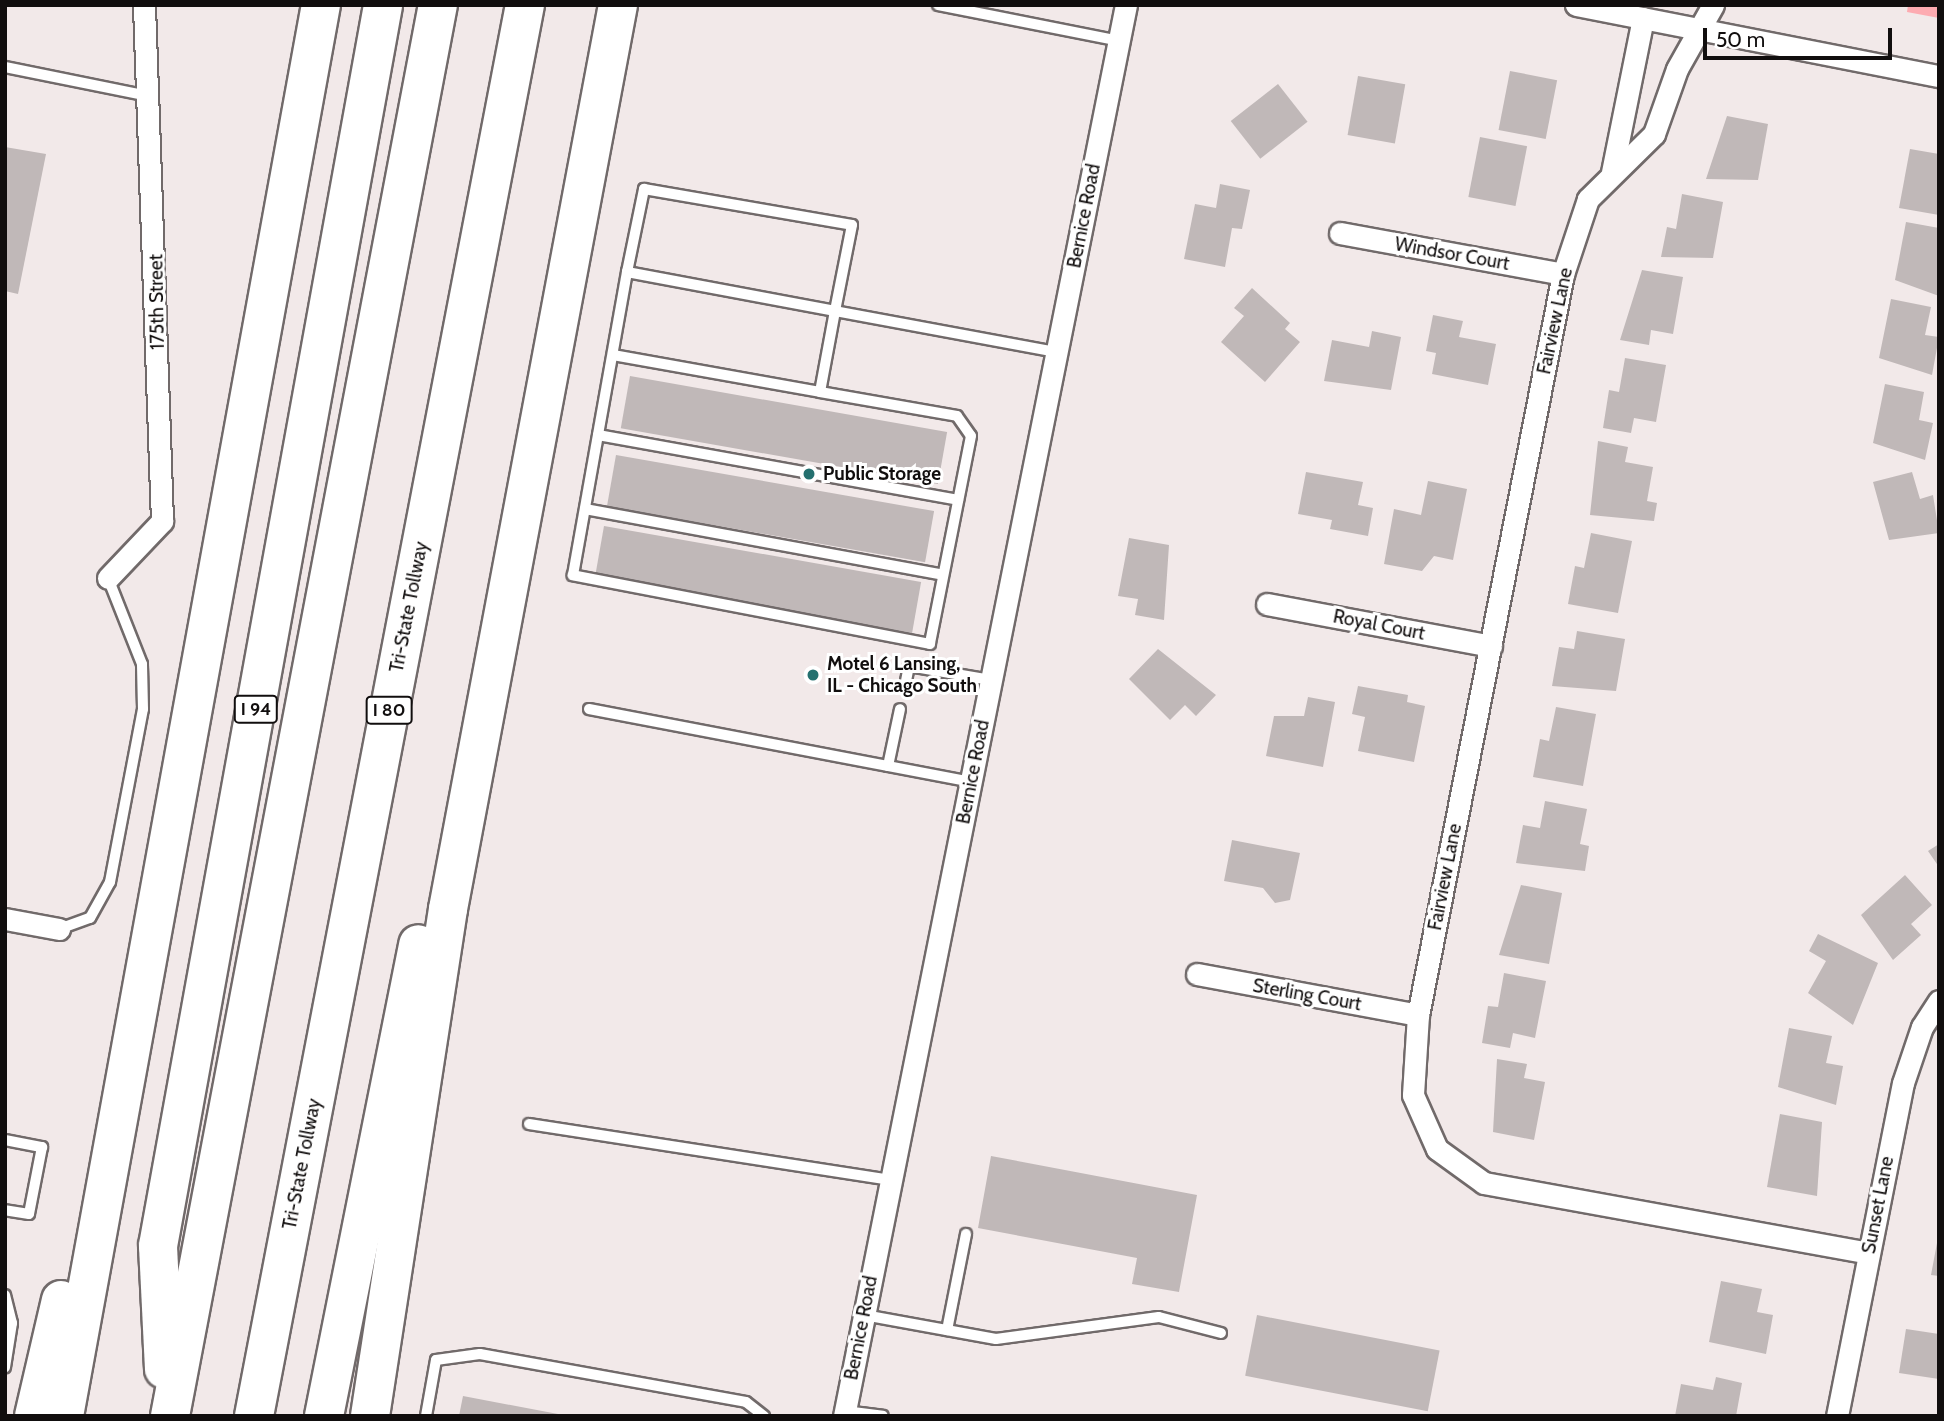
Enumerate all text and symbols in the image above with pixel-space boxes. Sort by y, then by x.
scale bar [1706,14,1895,58]
text: 50 m [1716,27,1765,52]
street label: Bernice Road [1063,162,1105,270]
street label: Windsor Court [1393,233,1511,275]
street label: 175th Street [145,254,169,350]
street label: Fairview Lane [1533,266,1577,376]
place label: Public Storage [823,463,941,485]
marker: Public Storage [801,466,817,482]
street label: Tri-State Tollway [385,540,433,674]
street label: Royal Court [1331,605,1427,645]
place label: Motel 6 Lansing, IL - Chicago South [827,653,977,697]
marker: Motel 6 Lansing, IL - Chicago South [805,667,821,683]
road number: I 94 [233,694,279,724]
road number: I 80 [364,696,414,724]
street label: Bernice Road [952,718,994,826]
street label: Fairview Lane [1423,822,1467,932]
street label: Sterling Court [1251,974,1363,1016]
street label: Tri-State Tollway [278,1097,326,1231]
street label: Sunset Lane [1857,1154,1899,1256]
street label: Bernice Road [840,1274,882,1382]

